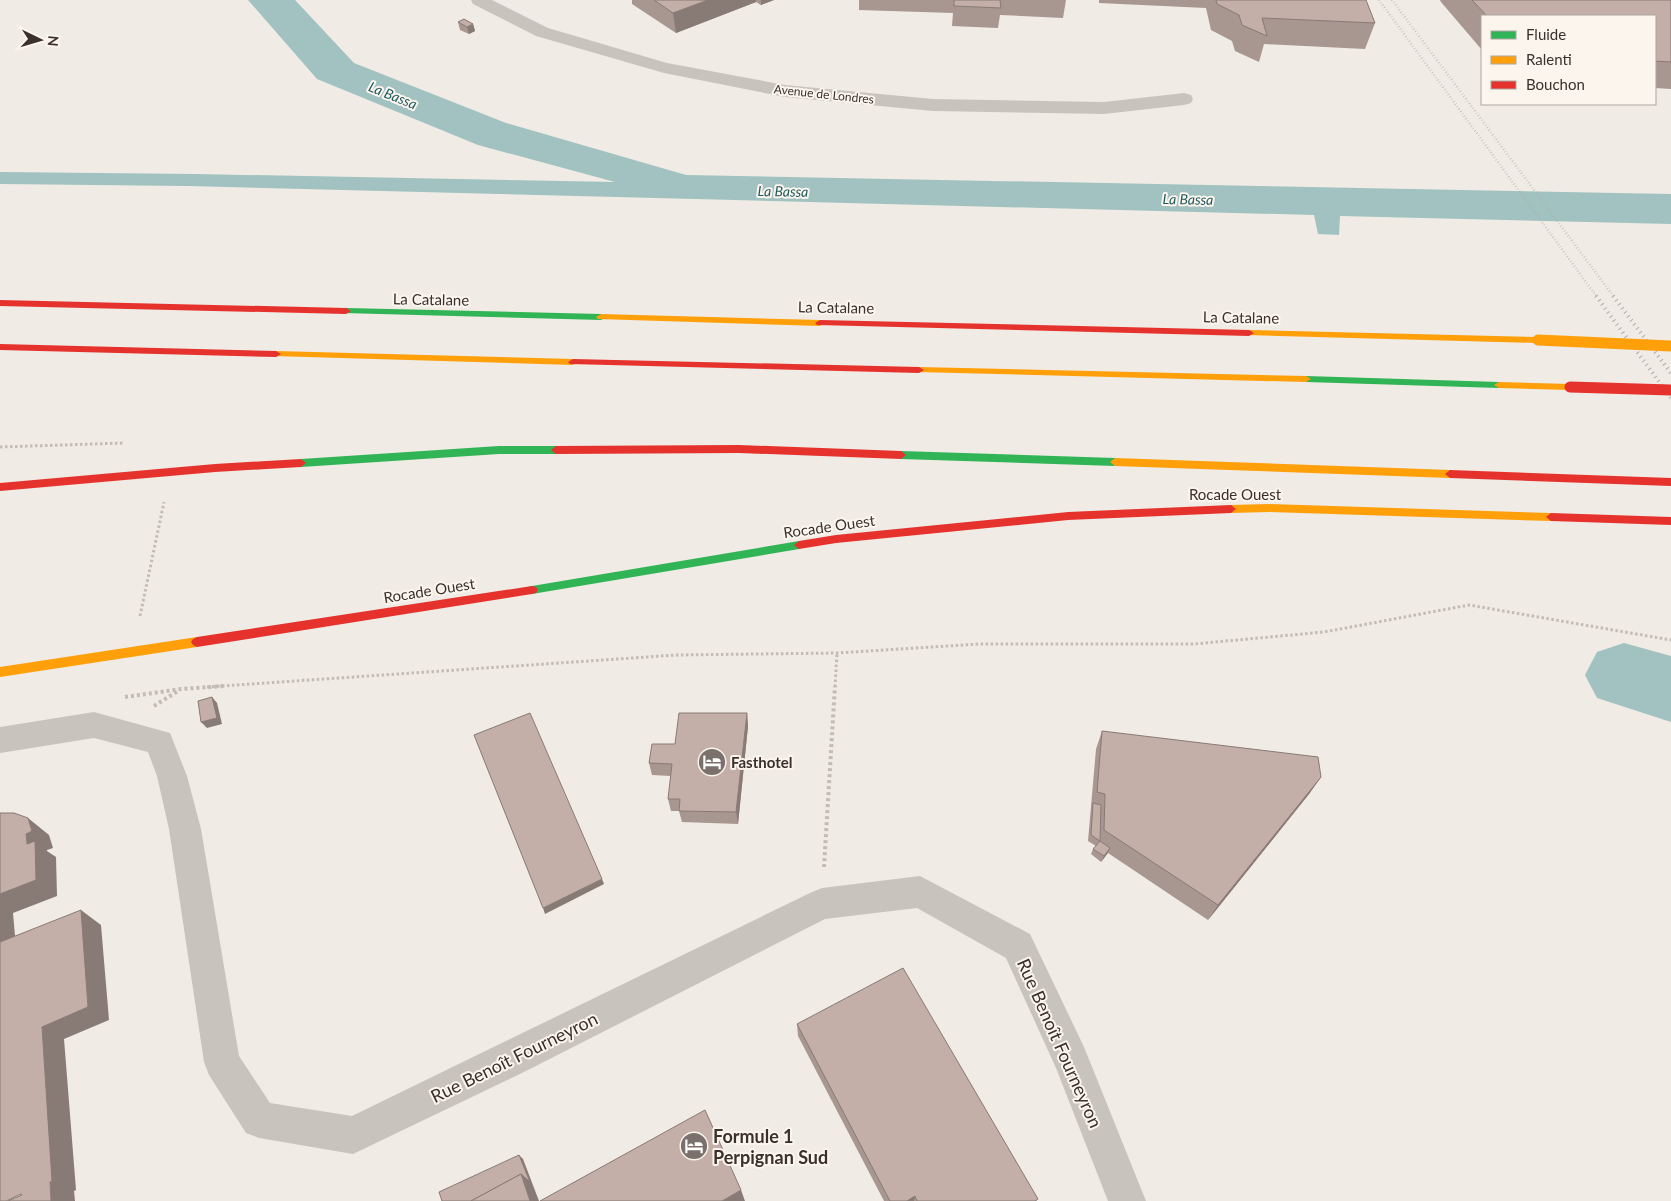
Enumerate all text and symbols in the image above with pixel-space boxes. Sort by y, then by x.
north arrow [15,15,65,65]
legend [1481,15,1656,105]
text: Fluide [1526,25,1566,43]
text: N [45,35,62,47]
text: Ralenti [1526,50,1572,68]
text: Bouchon [1526,75,1585,93]
water label: La Bassa [366,78,420,112]
street label: Avenue de Londres [773,81,875,107]
water label: La Bassa [758,182,808,200]
water label: La Bassa [1163,190,1213,208]
street label: La Catalane [393,289,469,309]
street label: La Catalane [798,297,874,317]
street label: La Catalane [1203,307,1279,327]
street label: Rocade Ouest [1189,485,1282,503]
street label: Rocade Ouest [782,511,877,541]
street label: Rocade Ouest [382,574,477,606]
hotel icon: Fasthotel [697,747,727,777]
place label: Fasthotel [731,753,792,771]
street label: Rue Benoît Fourneyron [1013,955,1107,1131]
street label: Rue Benoît Fourneyron [427,1007,601,1107]
place label: Formule 1 Perpignan Sud [713,1125,828,1168]
hotel icon: Formule 1 Perpignan Sud [679,1131,709,1161]

